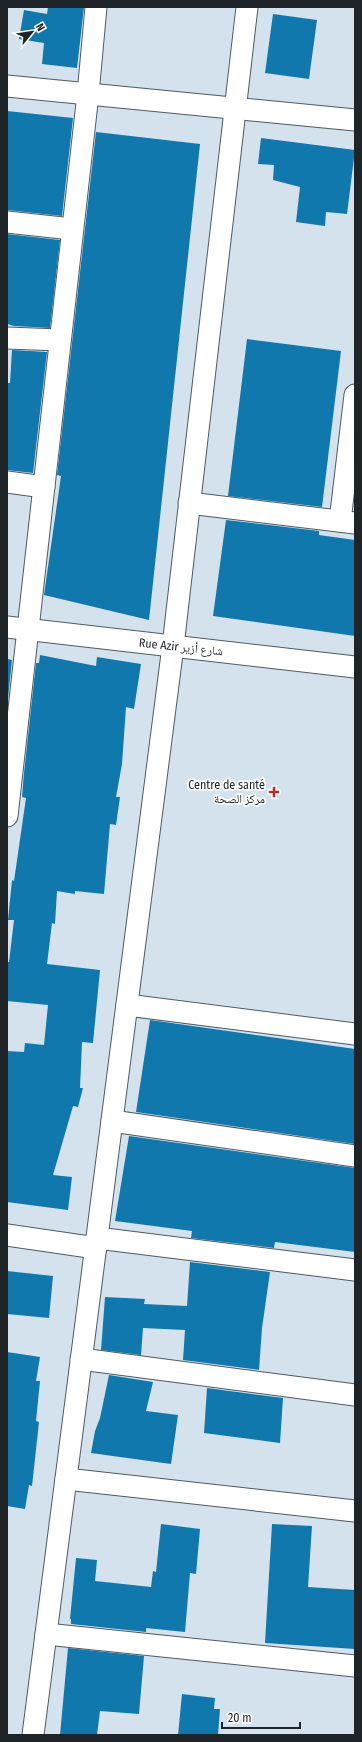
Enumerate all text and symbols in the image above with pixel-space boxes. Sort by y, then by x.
north arrow [12,12,52,52]
text: N [33,21,48,33]
street label: Rue Azir شارع أزير [138,636,224,659]
place label: Centre de santé مركز الصحة [188,778,265,806]
marker: Centre de santé مركز الصحة [268,786,280,798]
scale bar [222,1704,300,1730]
text: 20 m [228,1711,252,1725]

